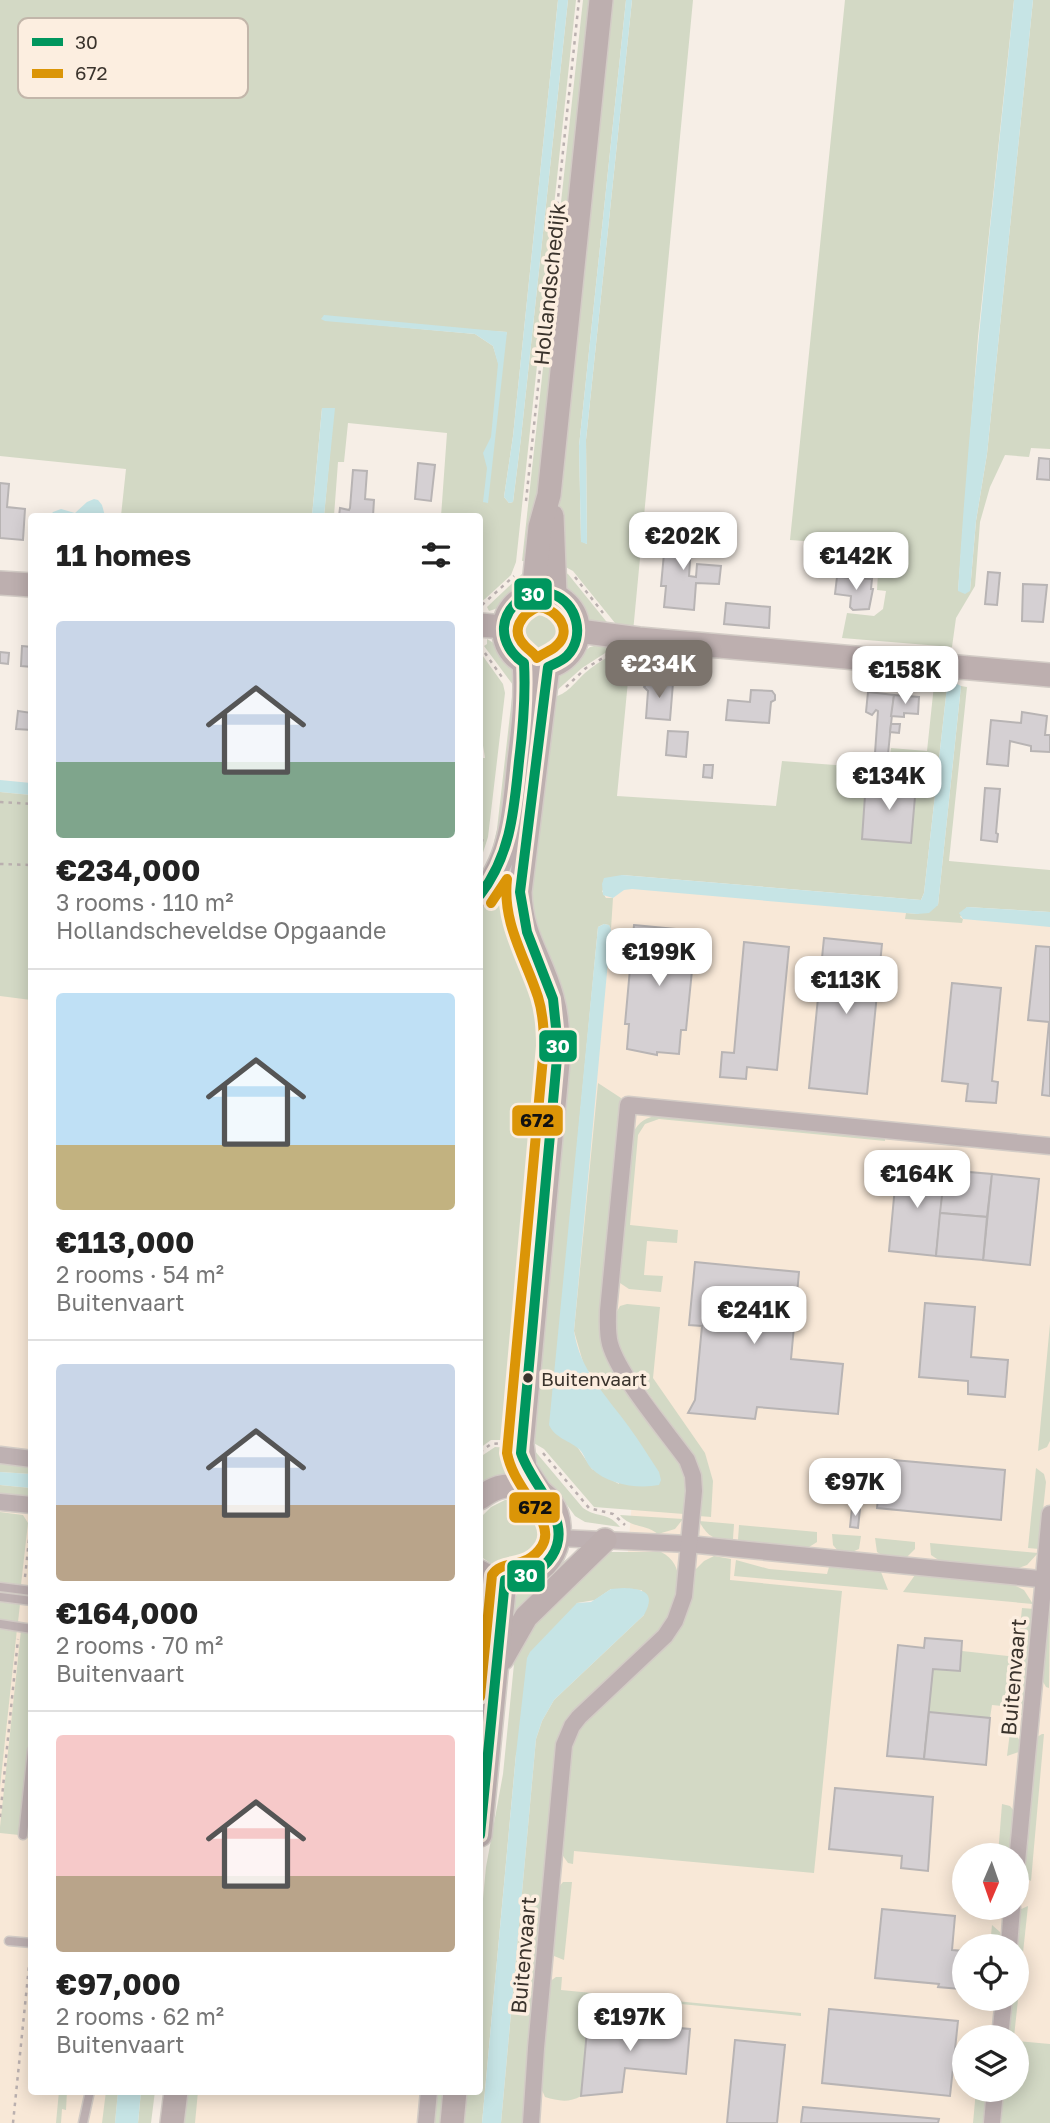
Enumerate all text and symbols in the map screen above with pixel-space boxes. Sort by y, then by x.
legend [18,18,248,98]
text: 30 [75,30,98,53]
text: 672 [75,61,108,84]
street label: Hollandschedijk [528,201,570,367]
pin: €202K [634,512,732,572]
text: €202K [645,521,721,549]
pin: €142K [807,532,905,592]
icon: filters [417,536,455,574]
text: 11 homes [56,537,191,573]
text: €142K [819,541,893,569]
line badge: 30 [513,577,553,611]
text: 30 [521,582,545,605]
pin: €234K [610,640,708,700]
pin: €158K [856,646,954,706]
text: €234K [621,649,697,677]
text: €158K [868,655,942,683]
icon: home [193,667,319,793]
pin: €134K [840,752,938,812]
text: €134K [852,761,926,789]
text: €234,000 [56,852,201,888]
text: 3 rooms · 110 m² [56,888,233,916]
text: Hollandscheveldse Opgaande [56,916,386,944]
pin: €199K [610,928,708,988]
text: €199K [622,937,696,965]
pin: €113K [797,956,895,1016]
text: €113K [811,965,881,993]
line badge: 30 [538,1029,578,1063]
text: 30 [546,1034,570,1057]
icon: home [193,1039,319,1165]
line badge: 672 [511,1104,564,1137]
text: 672 [520,1108,554,1131]
pin: €164K [868,1150,966,1210]
text: €164K [880,1159,954,1187]
text: €113,000 [56,1224,194,1260]
text: 2 rooms · 54 m² [56,1260,224,1288]
pin: €241K [705,1286,803,1346]
text: Buitenvaart [56,1288,185,1316]
text: €241K [717,1295,791,1323]
place label: Buitenvaart [541,1367,647,1390]
marker: Buitenvaart [521,1371,535,1385]
icon: home [193,1410,319,1536]
pin: €97K [814,1458,896,1518]
text: €97K [825,1467,885,1495]
line badge: 672 [508,1491,561,1524]
text: 672 [518,1495,552,1518]
line badge: 30 [506,1559,546,1593]
text: 30 [514,1563,538,1586]
text: €164,000 [56,1595,199,1631]
street label: Buitenvaart [995,1617,1031,1737]
text: 2 rooms · 70 m² [56,1631,223,1659]
text: Buitenvaart [56,1659,185,1687]
icon: home [193,1781,319,1907]
north arrow [952,1843,1029,1920]
map controls [952,1843,1029,2102]
street label: Buitenvaart [505,1895,541,2015]
button: locate [952,1934,1029,2011]
text: €97,000 [56,1966,181,2002]
pin: €197K [581,1994,679,2053]
text: 2 rooms · 62 m² [56,2002,224,2030]
text: €197K [594,2002,666,2030]
button: layers [952,2025,1029,2102]
text: Buitenvaart [56,2030,185,2058]

